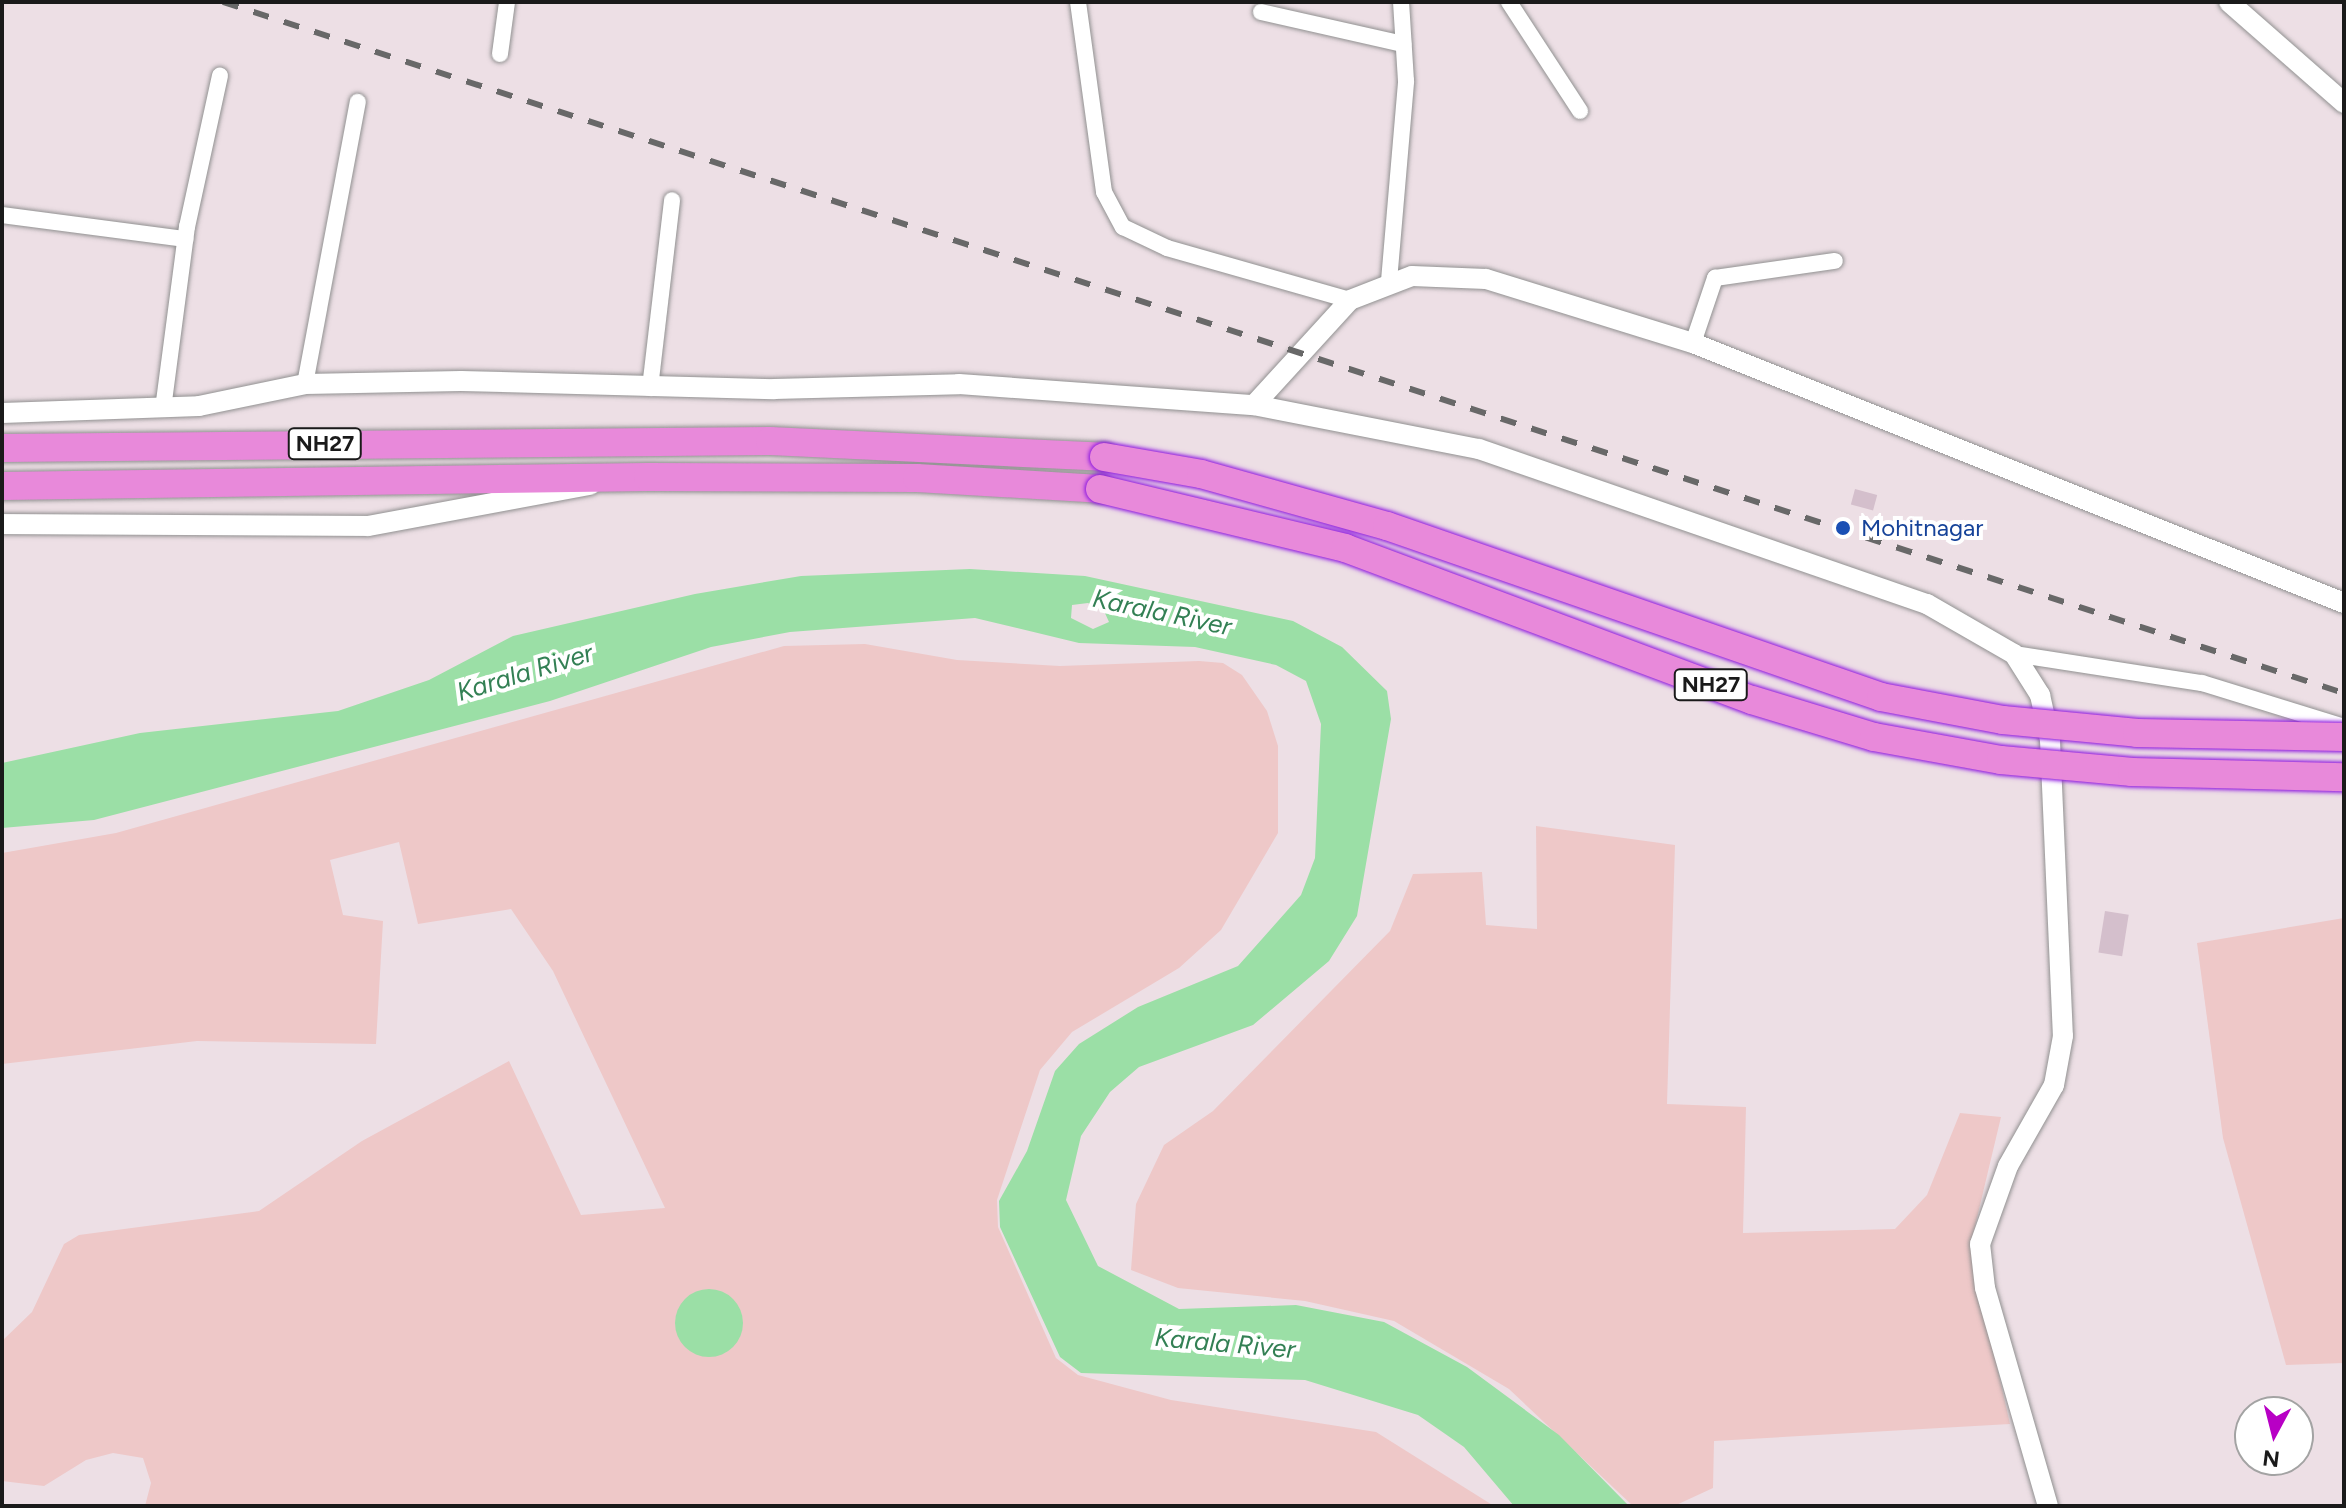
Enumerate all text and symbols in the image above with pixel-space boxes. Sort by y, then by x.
road number: NH27 [287,426,363,462]
place label: Mohitnagar [1861,514,1983,542]
marker: Mohitnagar [1832,517,1854,539]
water label: Karala River [1090,583,1234,643]
water label: Karala River [453,637,597,709]
road number: NH27 [1673,667,1749,703]
water label: Karala River [1153,1322,1297,1366]
north arrow [2234,1396,2314,1476]
text: N [2261,1444,2281,1473]

